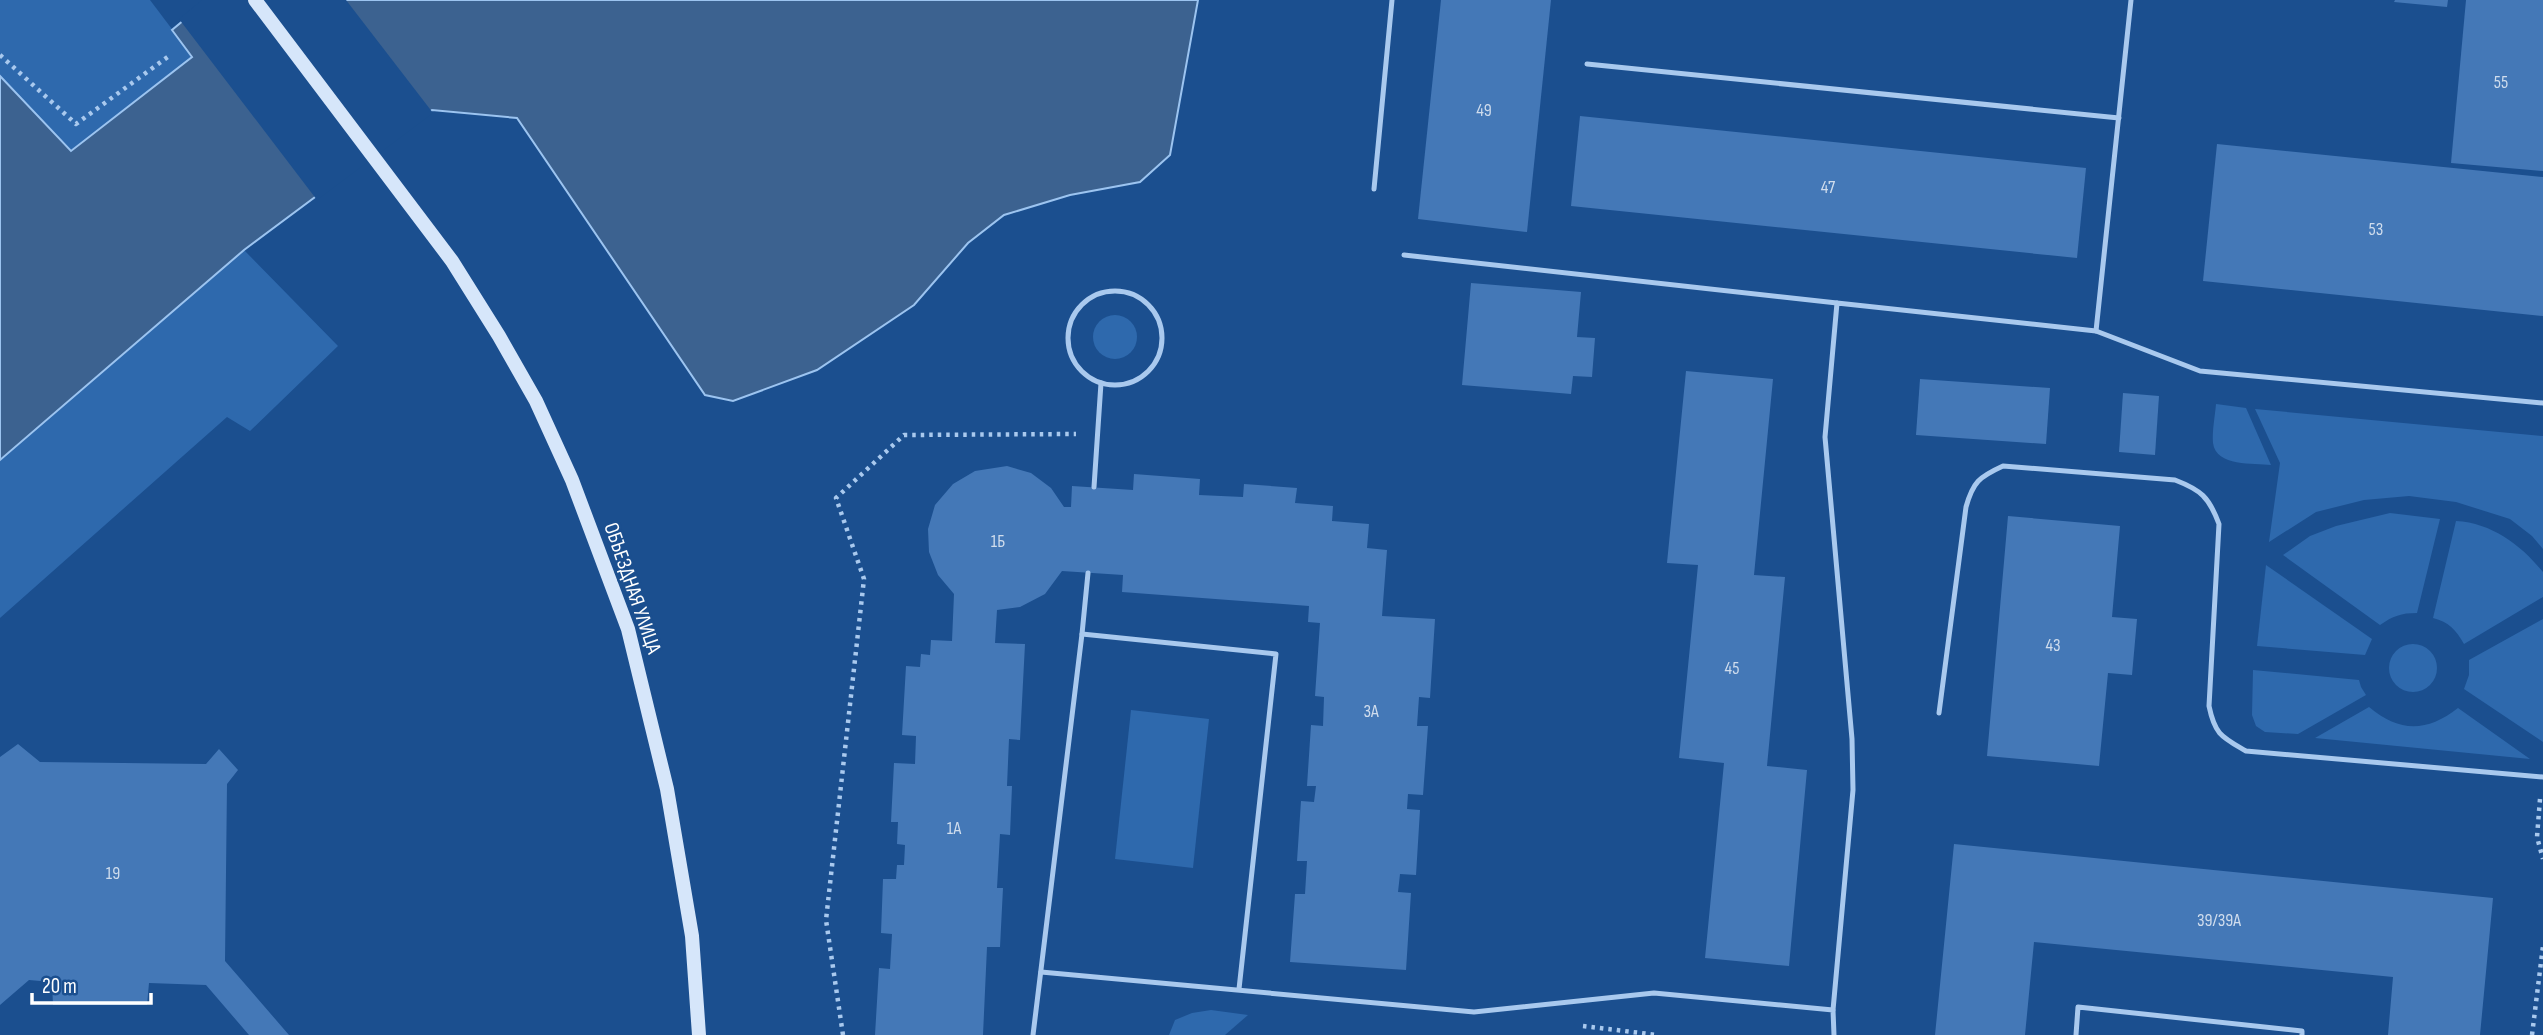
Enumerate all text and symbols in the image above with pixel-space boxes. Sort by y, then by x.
house number: 55 [2494,72,2508,93]
house number: 49 [1476,100,1492,121]
house number: 47 [1821,177,1836,198]
house number: 53 [2369,219,2383,240]
street label: ОБЪЕЗДНАЯ УЛИЦА [598,519,667,658]
house number: 1Б [991,531,1005,552]
house number: 43 [2045,635,2061,656]
house number: 45 [1725,658,1739,679]
house number: 3А [1363,701,1379,722]
house number: 1А [947,818,961,839]
house number: 19 [106,863,120,884]
house number: 39/39А [2197,910,2241,931]
scale bar [32,962,150,1006]
text: 20 m [42,974,77,999]

